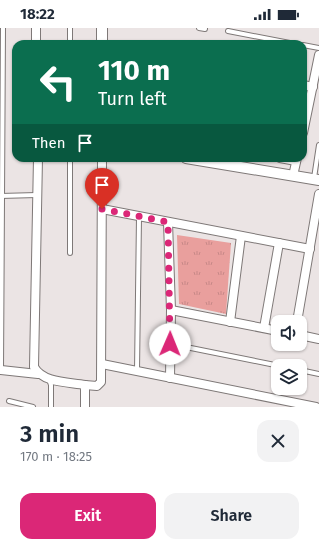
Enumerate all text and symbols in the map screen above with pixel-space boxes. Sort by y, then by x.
text: 18:22 [20,5,55,23]
text: 110 m [98,54,170,87]
icon: left [32,56,84,108]
text: Turn left [98,88,167,110]
icon: arrive [74,132,96,154]
text: Then [32,134,66,152]
pin [85,168,119,209]
icon: arrive [91,174,113,196]
map controls [271,315,307,395]
button: sound [271,315,307,351]
position arrow [149,323,191,365]
button: layers [271,359,307,395]
text: 3 min [20,420,79,448]
button: close [257,420,299,462]
text: 170 m · 18:25 [20,449,92,464]
button: Exit [20,493,156,539]
button: Share [164,493,299,539]

